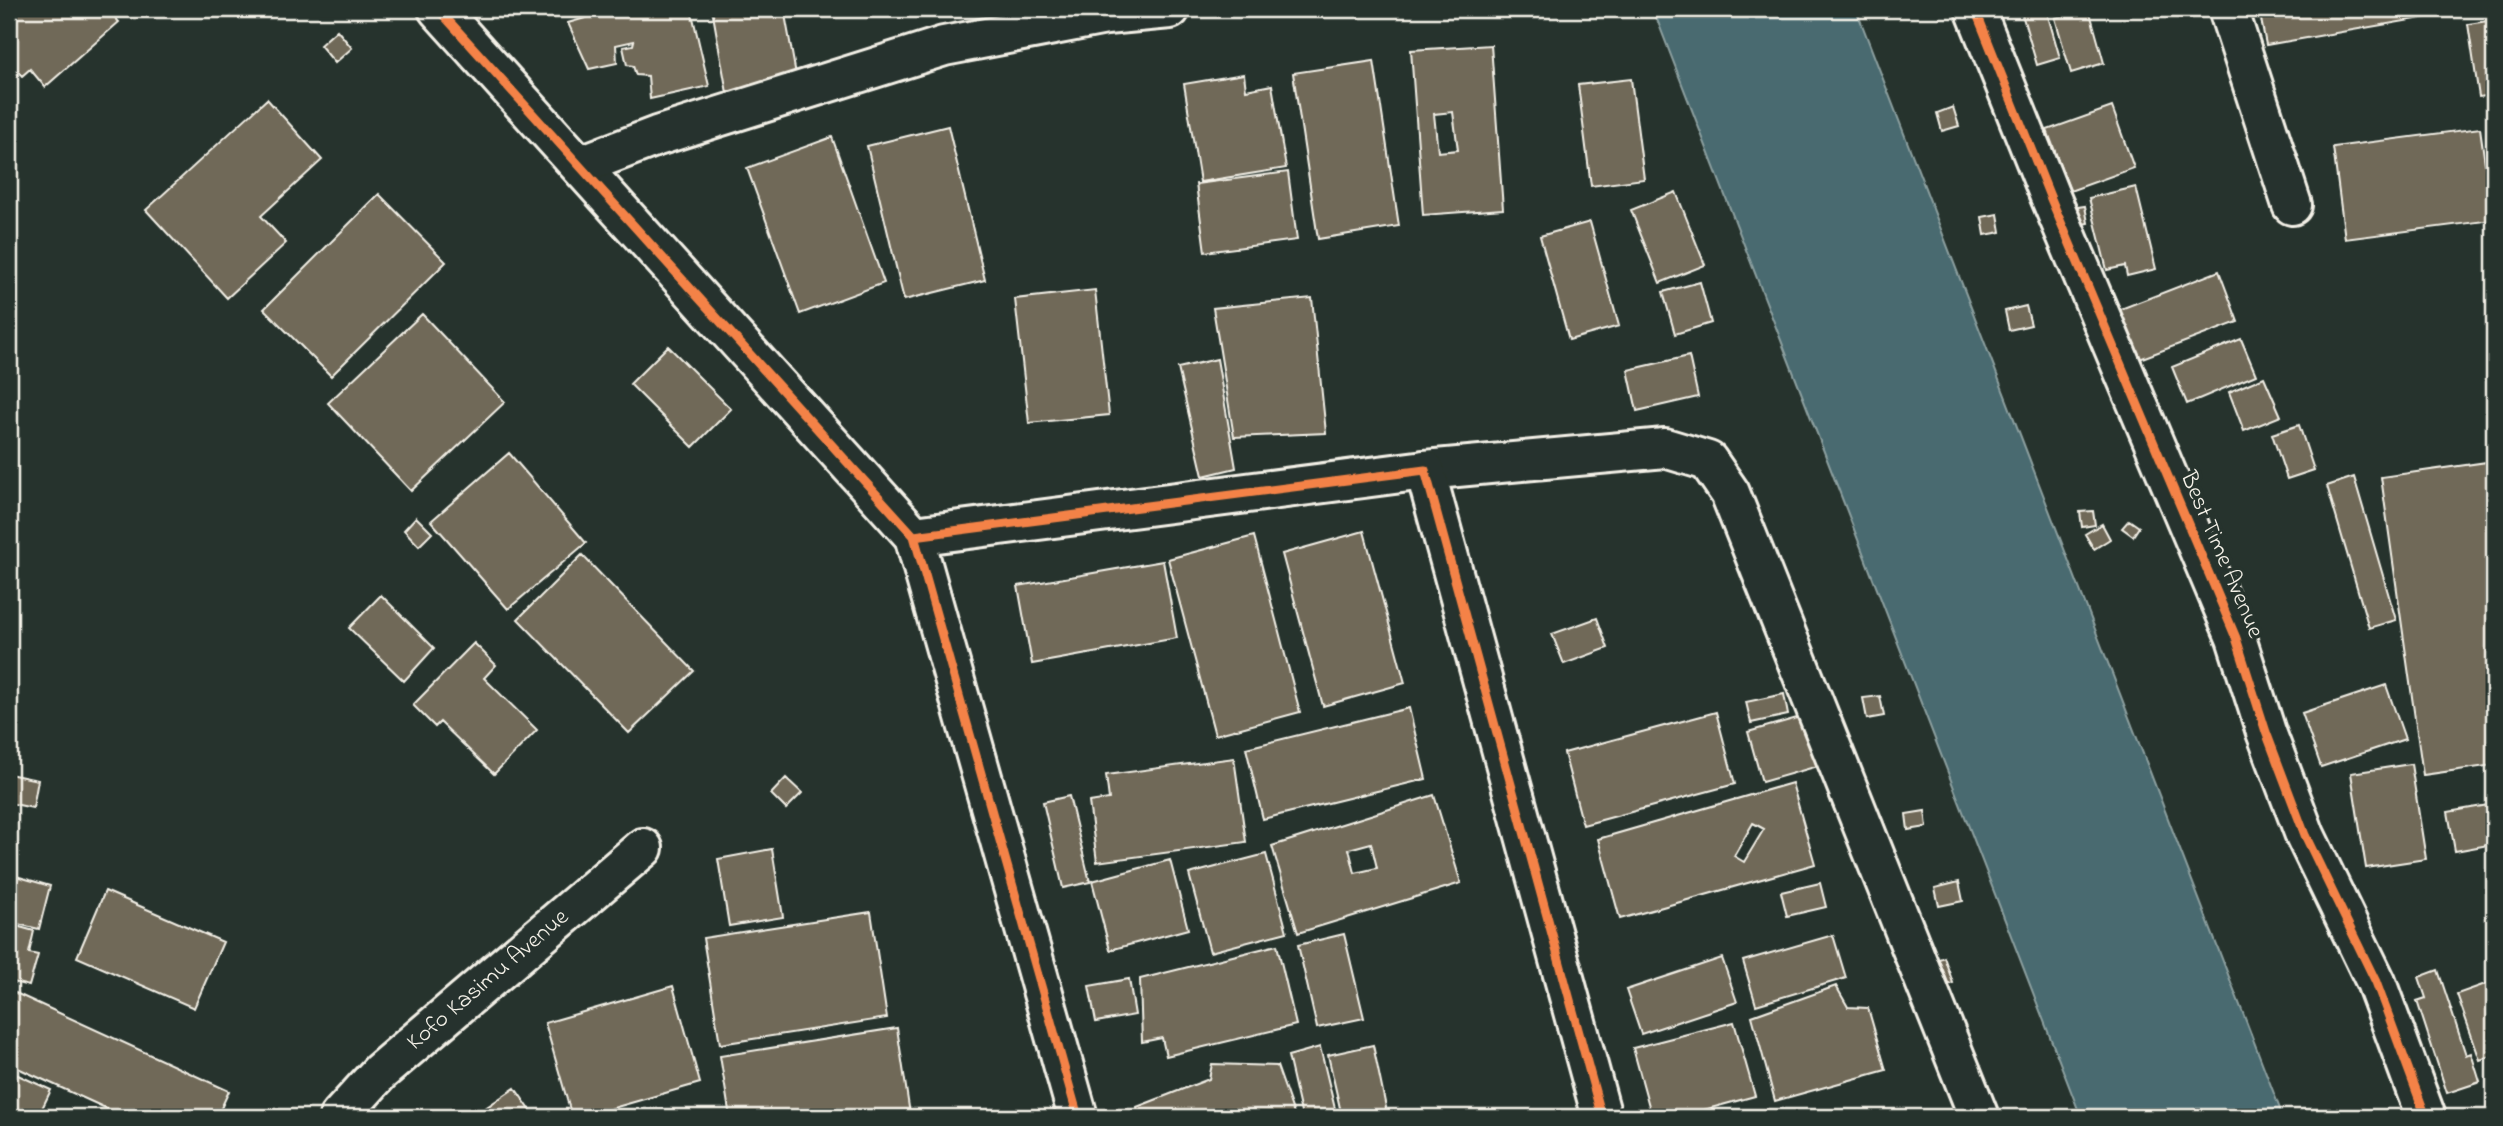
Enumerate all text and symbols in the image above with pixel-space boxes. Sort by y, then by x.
street label: Best Time Avenue [2170,465,2272,644]
street label: Kofo Kasimu Avenue [399,900,577,1059]

